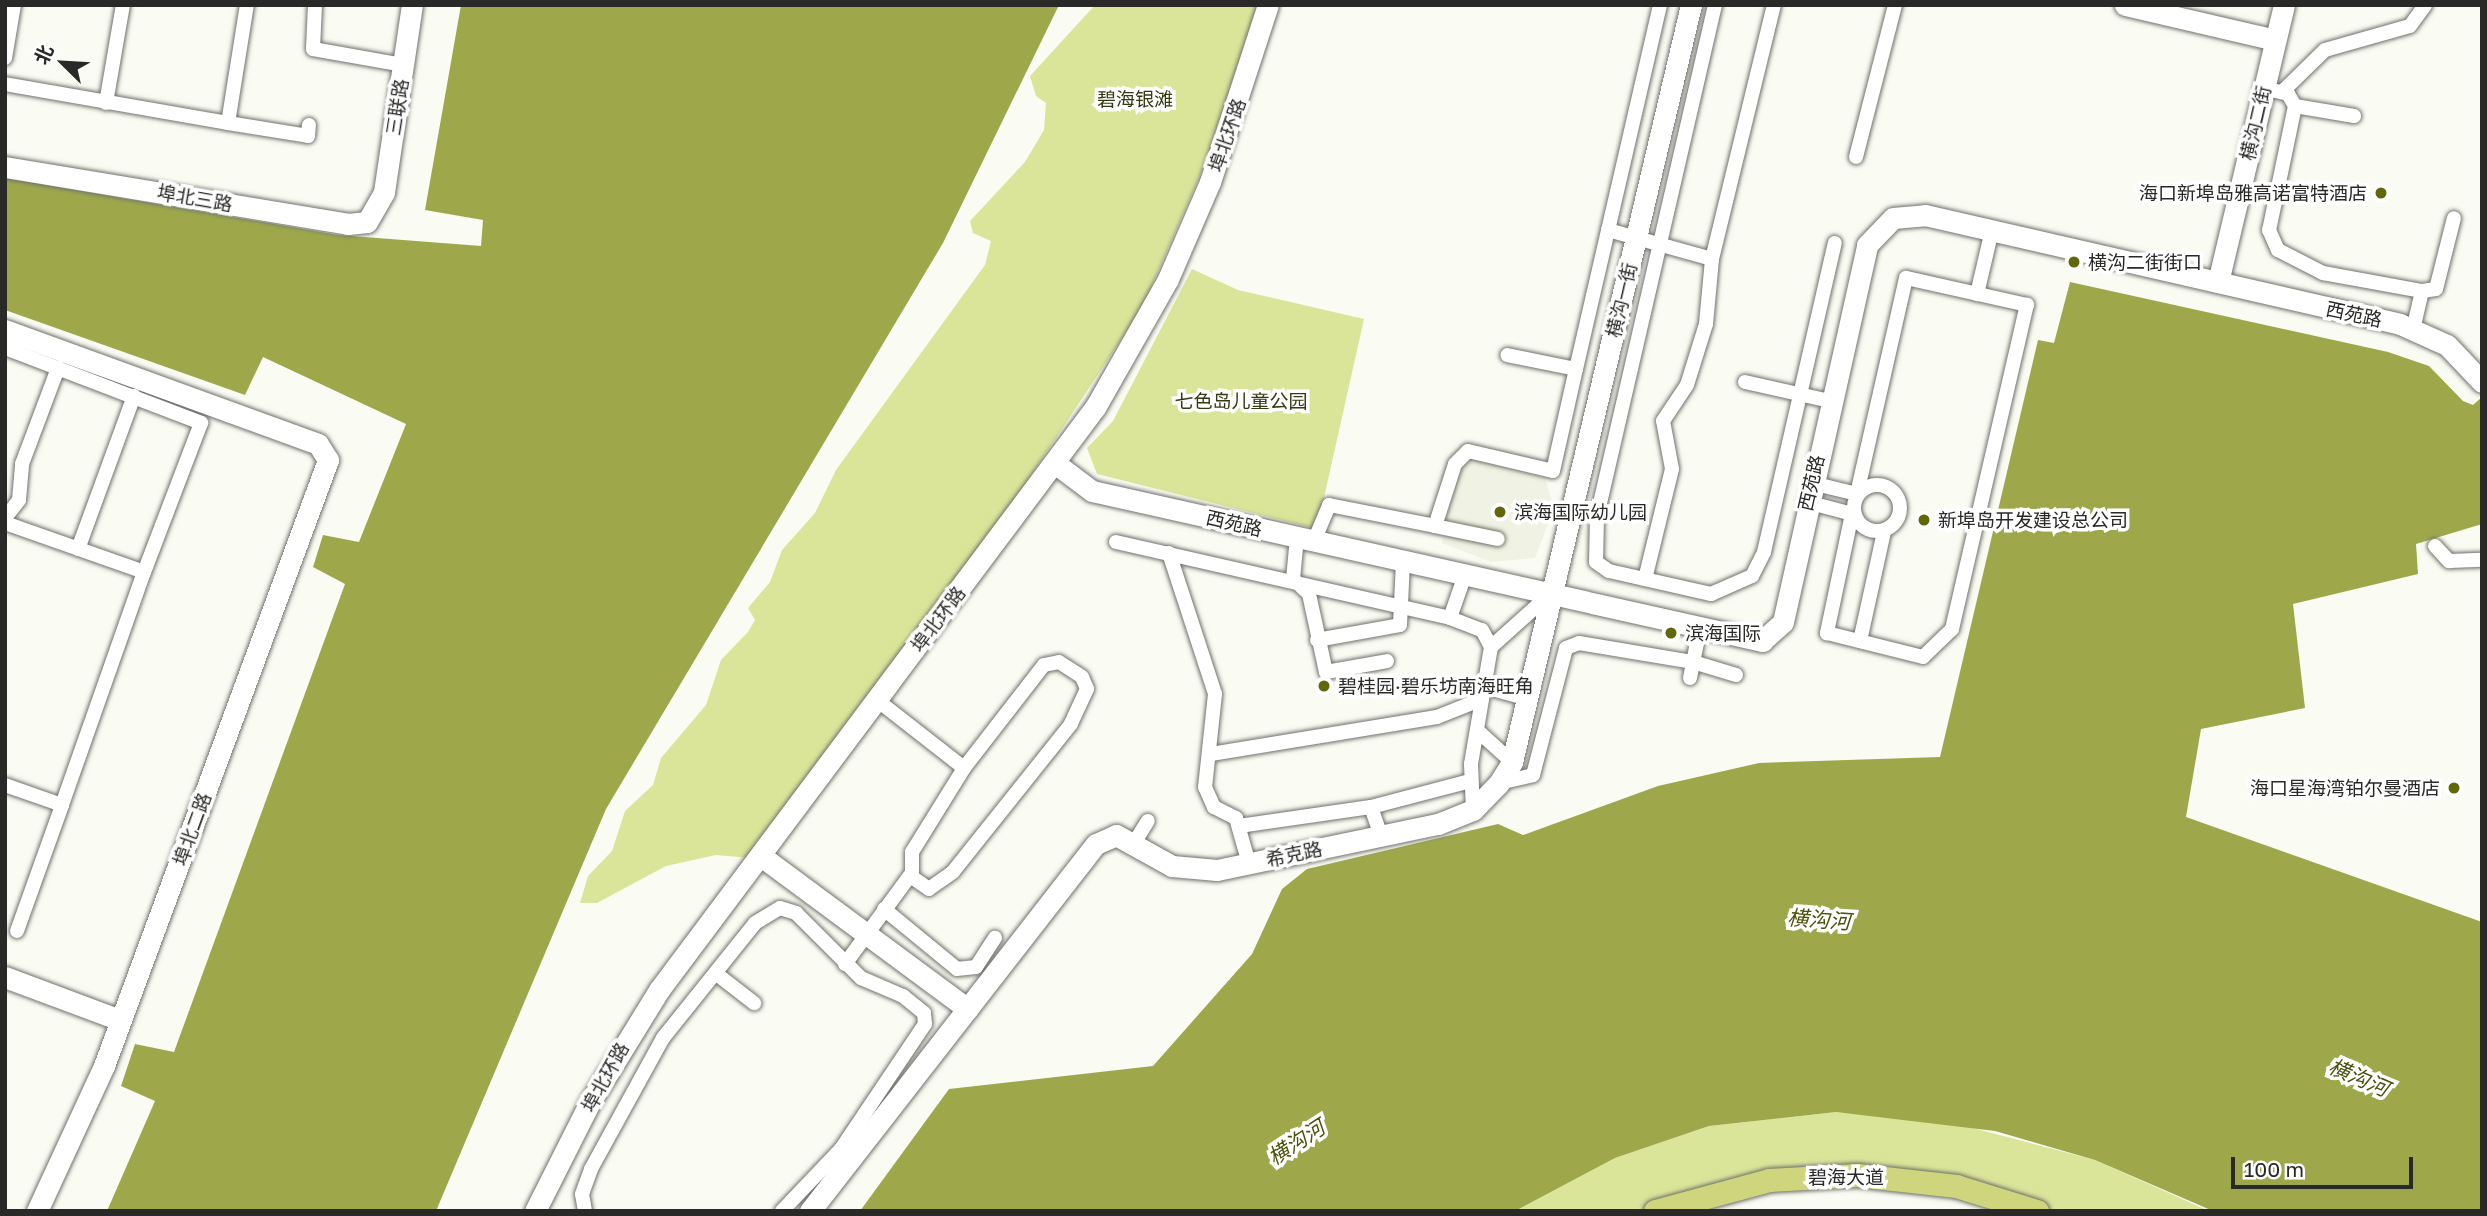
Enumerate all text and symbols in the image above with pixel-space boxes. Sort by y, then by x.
north arrow [28,28,98,98]
text: 北 [29,41,58,68]
street label: 三联路 [381,77,413,137]
street label: 横沟二街 [2235,83,2275,163]
park label: 碧海银滩 [1097,88,1173,110]
street label: 埠北环路 [1204,95,1250,175]
street label: 埠北三路 [156,180,234,216]
place label: 海口新埠岛雅高诺富特酒店 [2139,182,2367,204]
marker: 海口新埠岛雅高诺富特酒店 [2373,185,2389,201]
place label: 横沟二街街口 [2088,251,2202,273]
marker: 横沟二街街口 [2066,254,2082,270]
street label: 横沟一街 [1601,260,1641,340]
street label: 西苑路 [2324,297,2384,331]
park label: 七色岛儿童公园 [1175,390,1307,412]
street label: 西苑路 [1793,453,1829,513]
place label: 滨海国际幼儿园 [1514,501,1647,523]
marker: 滨海国际幼儿园 [1492,504,1508,520]
street label: 西苑路 [1204,505,1264,541]
place label: 新埠岛开发建设总公司 [1938,509,2128,531]
marker: 新埠岛开发建设总公司 [1916,512,1932,528]
street label: 埠北环路 [906,582,970,656]
place label: 滨海国际 [1685,622,1761,644]
marker: 滨海国际 [1663,625,1679,641]
place label: 碧桂园·碧乐坊南海旺角 [1338,675,1534,697]
marker: 碧桂园·碧乐坊南海旺角 [1316,678,1332,694]
place label: 海口星海湾铂尔曼酒店 [2250,777,2440,799]
marker: 海口星海湾铂尔曼酒店 [2446,780,2462,796]
street label: 埠北二路 [168,789,216,869]
street label: 希克路 [1264,837,1324,871]
water label: 横沟河 [1787,904,1851,934]
street label: 埠北环路 [577,1038,633,1116]
water label: 横沟河 [2325,1053,2393,1101]
water label: 横沟河 [1263,1114,1329,1170]
scale bar [2235,1142,2417,1186]
text: 100 m [2244,1156,2304,1182]
street label: 碧海大道 [1808,1166,1884,1188]

